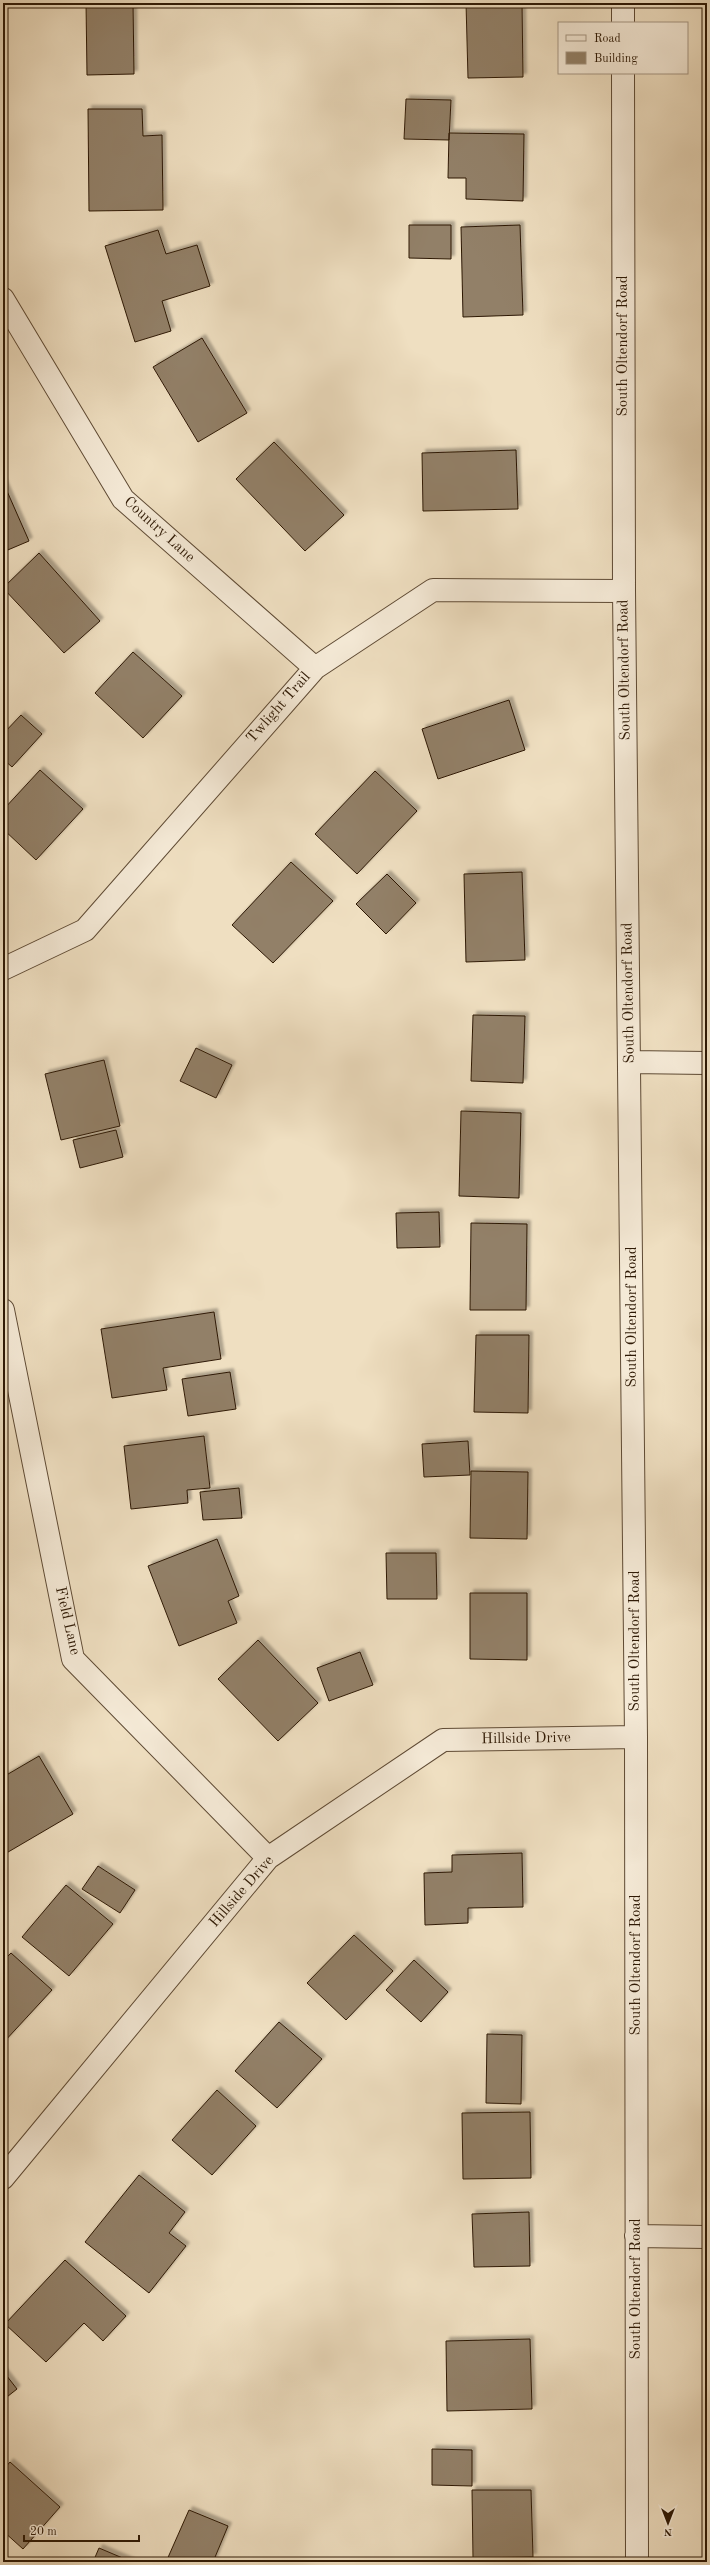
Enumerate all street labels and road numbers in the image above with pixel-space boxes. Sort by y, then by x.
street label: South Oltendorf Road [616,275,631,417]
street label: Country Lane [121,494,197,566]
street label: South Oltendorf Road [616,599,634,741]
street label: Twlight Trail [244,670,314,746]
street label: South Oltendorf Road [620,922,638,1064]
street label: South Oltendorf Road [625,1246,640,1388]
street label: South Oltendorf Road [628,1570,643,1712]
street label: Field Lane [52,1585,82,1657]
street label: Hillside Drive [481,1731,571,1747]
street label: Hillside Drive [207,1853,277,1931]
street label: South Oltendorf Road [629,1894,644,2036]
street label: South Oltendorf Road [629,2218,644,2360]

